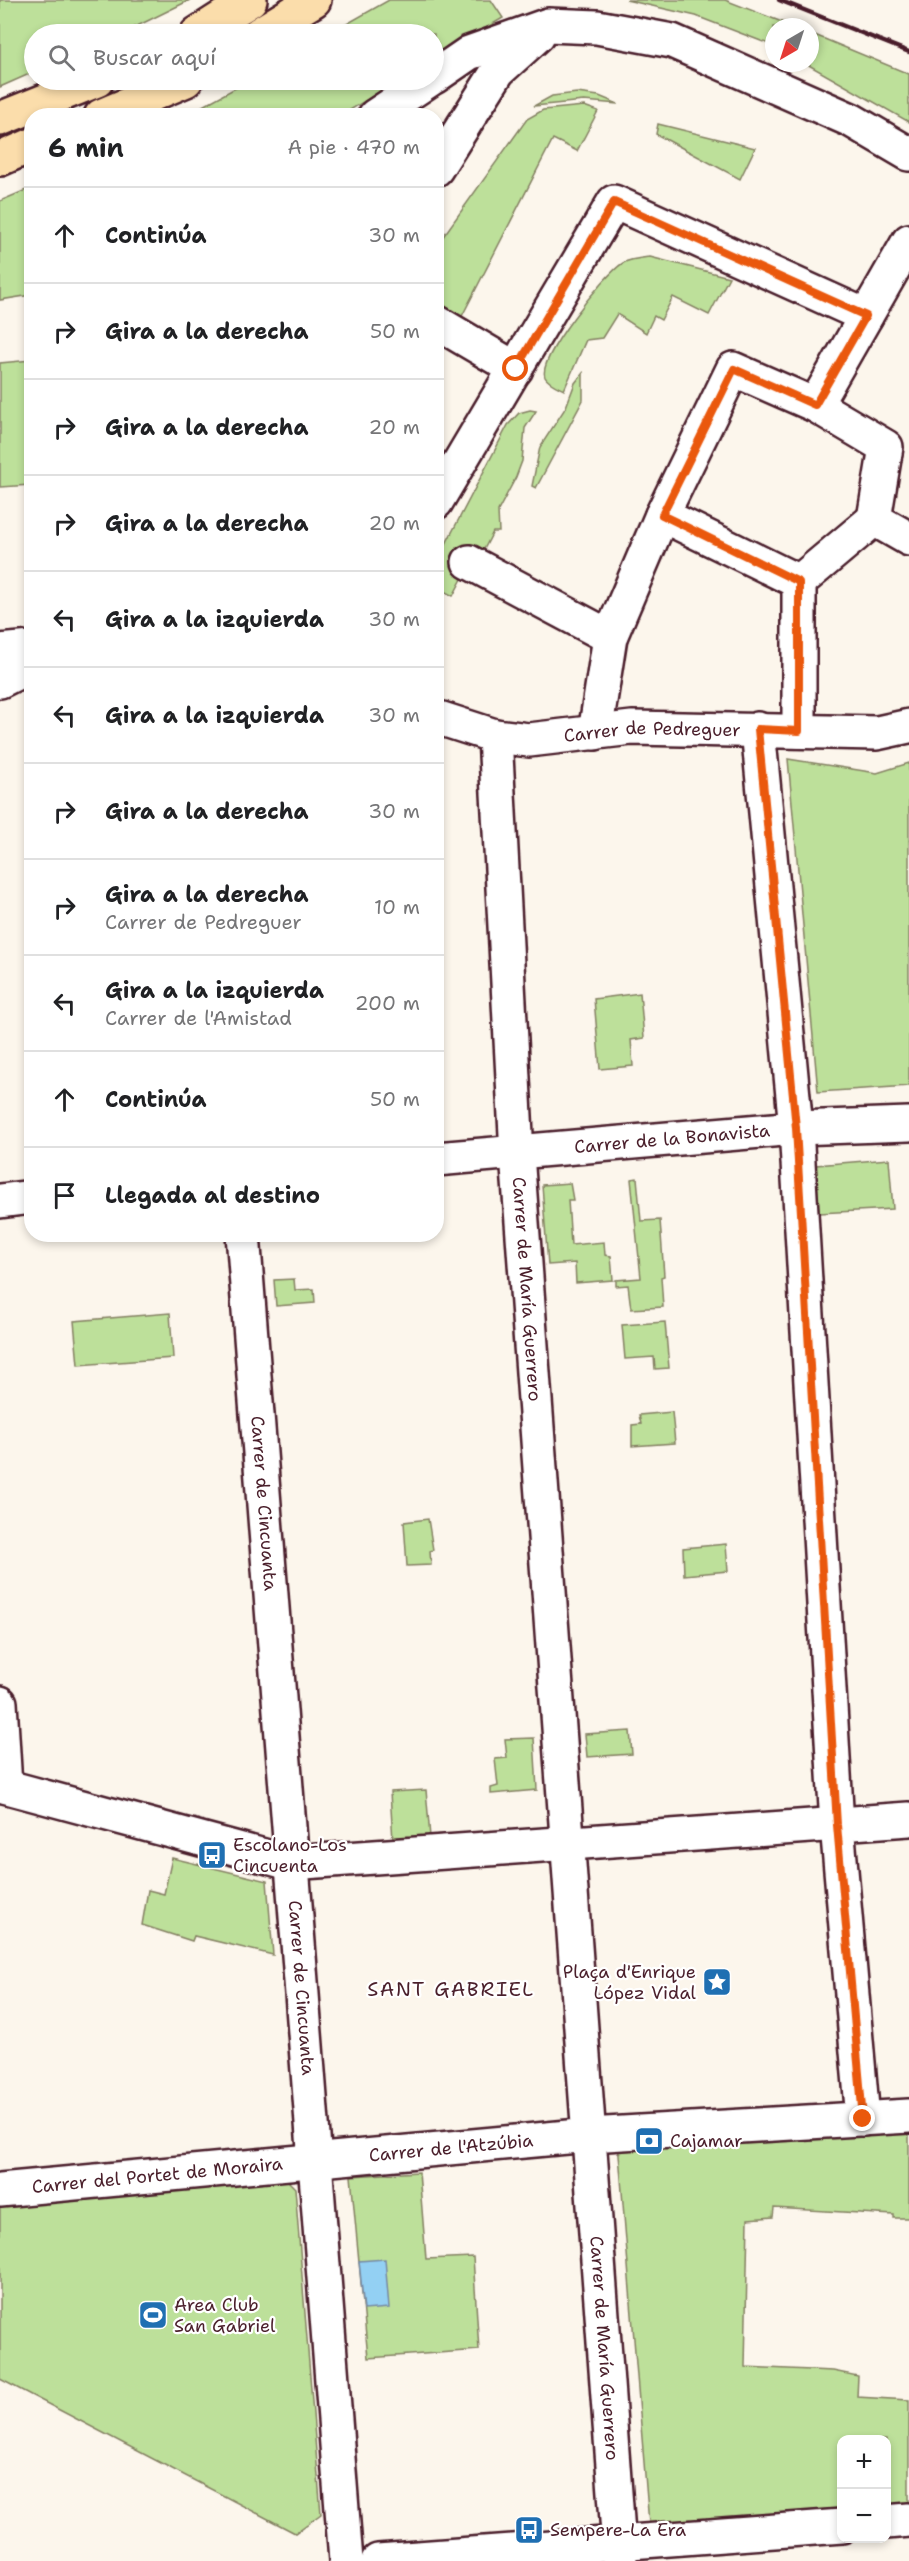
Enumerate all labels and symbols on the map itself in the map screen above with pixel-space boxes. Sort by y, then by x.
north arrow [765,18,819,72]
route start [502,355,528,381]
street label: Carrer de Pedreguer [563,716,741,748]
street label: Carrer de la Bonavista [573,1118,771,1159]
street label: Carrer de María Guerrero [507,1176,547,1402]
street label: Carrer de Cincuanta [245,1415,283,1592]
place label: Escolano-Los Cincuenta [233,1833,347,1878]
bus stop icon: Escolano-Los Cincuenta [196,1839,228,1871]
street label: Carrer de Cincuanta [283,1899,320,2076]
place label: Plaça d'Enrique López Vidal [563,1960,697,2005]
place icon: Plaça d'Enrique López Vidal [701,1966,733,1998]
district label: SANT GABRIEL [367,1976,535,2002]
route end [849,2105,875,2131]
bank icon: Cajamar [633,2125,665,2157]
street label: Carrer de l'Atzúbia [368,2128,534,2167]
place label: Cajamar [670,2129,743,2153]
street label: Carrer del Portet de Moraira [31,2152,284,2199]
street label: Carrer de María Guerrero [584,2235,625,2461]
place label: Area Club San Gabriel [174,2293,276,2338]
sports icon: Area Club San Gabriel [137,2299,169,2331]
bus stop icon: Sempere-La Era [513,2514,545,2546]
place label: Sempere-La Era [550,2518,686,2542]

